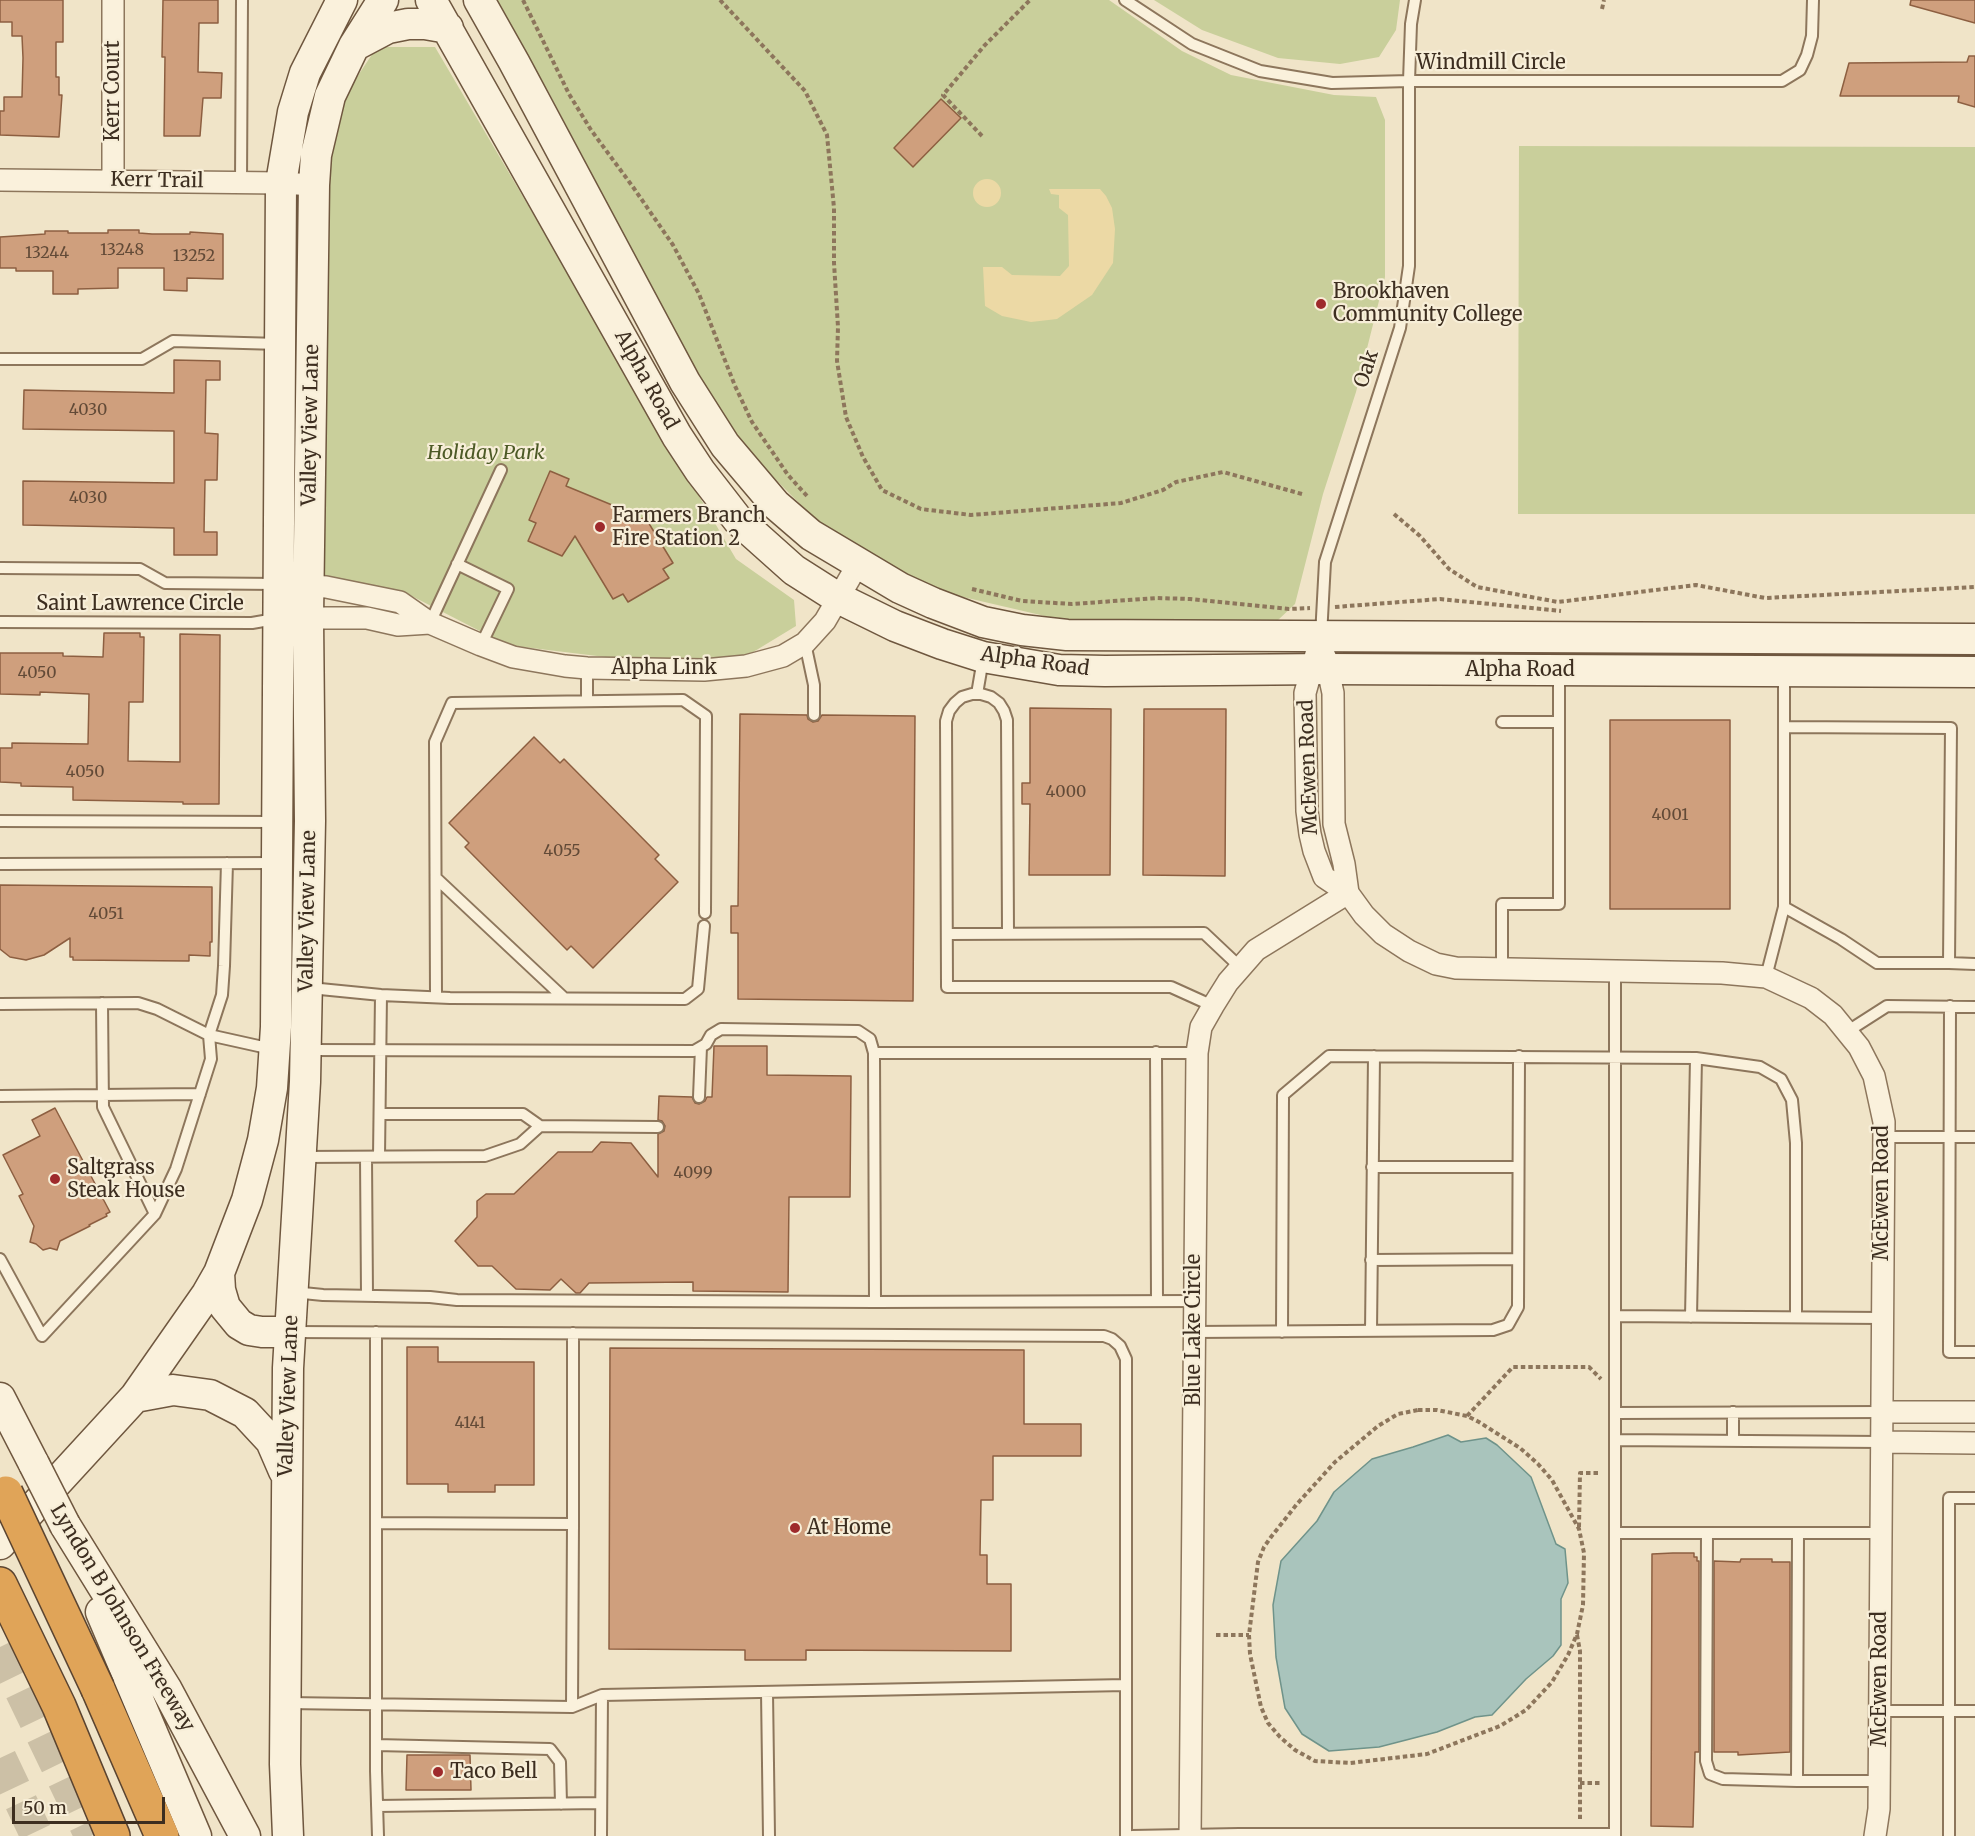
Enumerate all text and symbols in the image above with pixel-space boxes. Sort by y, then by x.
street label: Kerr Court [101,41,125,141]
street label: Windmill Circle [1416,51,1566,75]
street label: Kerr Trail [110,168,204,194]
house number: 13248 [100,240,144,260]
house number: 13244 [25,243,69,263]
house number: 13252 [173,246,215,266]
place label: Brookhaven Community College [1333,280,1522,327]
marker: Brookhaven Community College [1314,297,1328,311]
street label: Alpha Road [609,326,683,434]
street label: Valley View Lane [298,344,324,506]
street label: Oak [1350,347,1384,391]
house number: 4030 [69,400,107,420]
park label: Holiday Park [427,441,545,465]
house number: 4030 [69,488,107,508]
place label: Farmers Branch Fire Station 2 [612,504,766,551]
marker: Farmers Branch Fire Station 2 [593,520,607,534]
street label: Saint Lawrence Circle [36,592,244,616]
street label: Alpha Road [979,642,1091,682]
street label: Alpha Link [611,656,717,680]
street label: Alpha Road [1465,658,1575,682]
house number: 4050 [17,663,57,683]
street label: McEwen Road [1295,699,1323,835]
house number: 4050 [65,762,105,782]
house number: 4000 [1046,782,1086,802]
house number: 4001 [1651,805,1689,825]
street label: Valley View Lane [295,830,321,992]
house number: 4055 [543,841,581,861]
house number: 4051 [88,904,124,924]
street label: McEwen Road [1870,1125,1894,1261]
place label: Saltgrass Steak House [67,1156,185,1203]
house number: 4099 [673,1163,713,1183]
marker: Saltgrass Steak House [48,1172,62,1186]
street label: Blue Lake Circle [1182,1254,1206,1406]
street label: Valley View Lane [274,1315,304,1477]
house number: 4141 [455,1413,485,1433]
street label: Lyndon B Johnson Freeway [45,1500,199,1736]
place label: At Home [807,1516,891,1540]
marker: At Home [788,1521,802,1535]
street label: McEwen Road [1868,1611,1892,1747]
place label: Taco Bell [450,1760,537,1784]
marker: Taco Bell [431,1765,445,1779]
scale bar [15,1785,168,1823]
text: 50 m [23,1796,67,1819]

